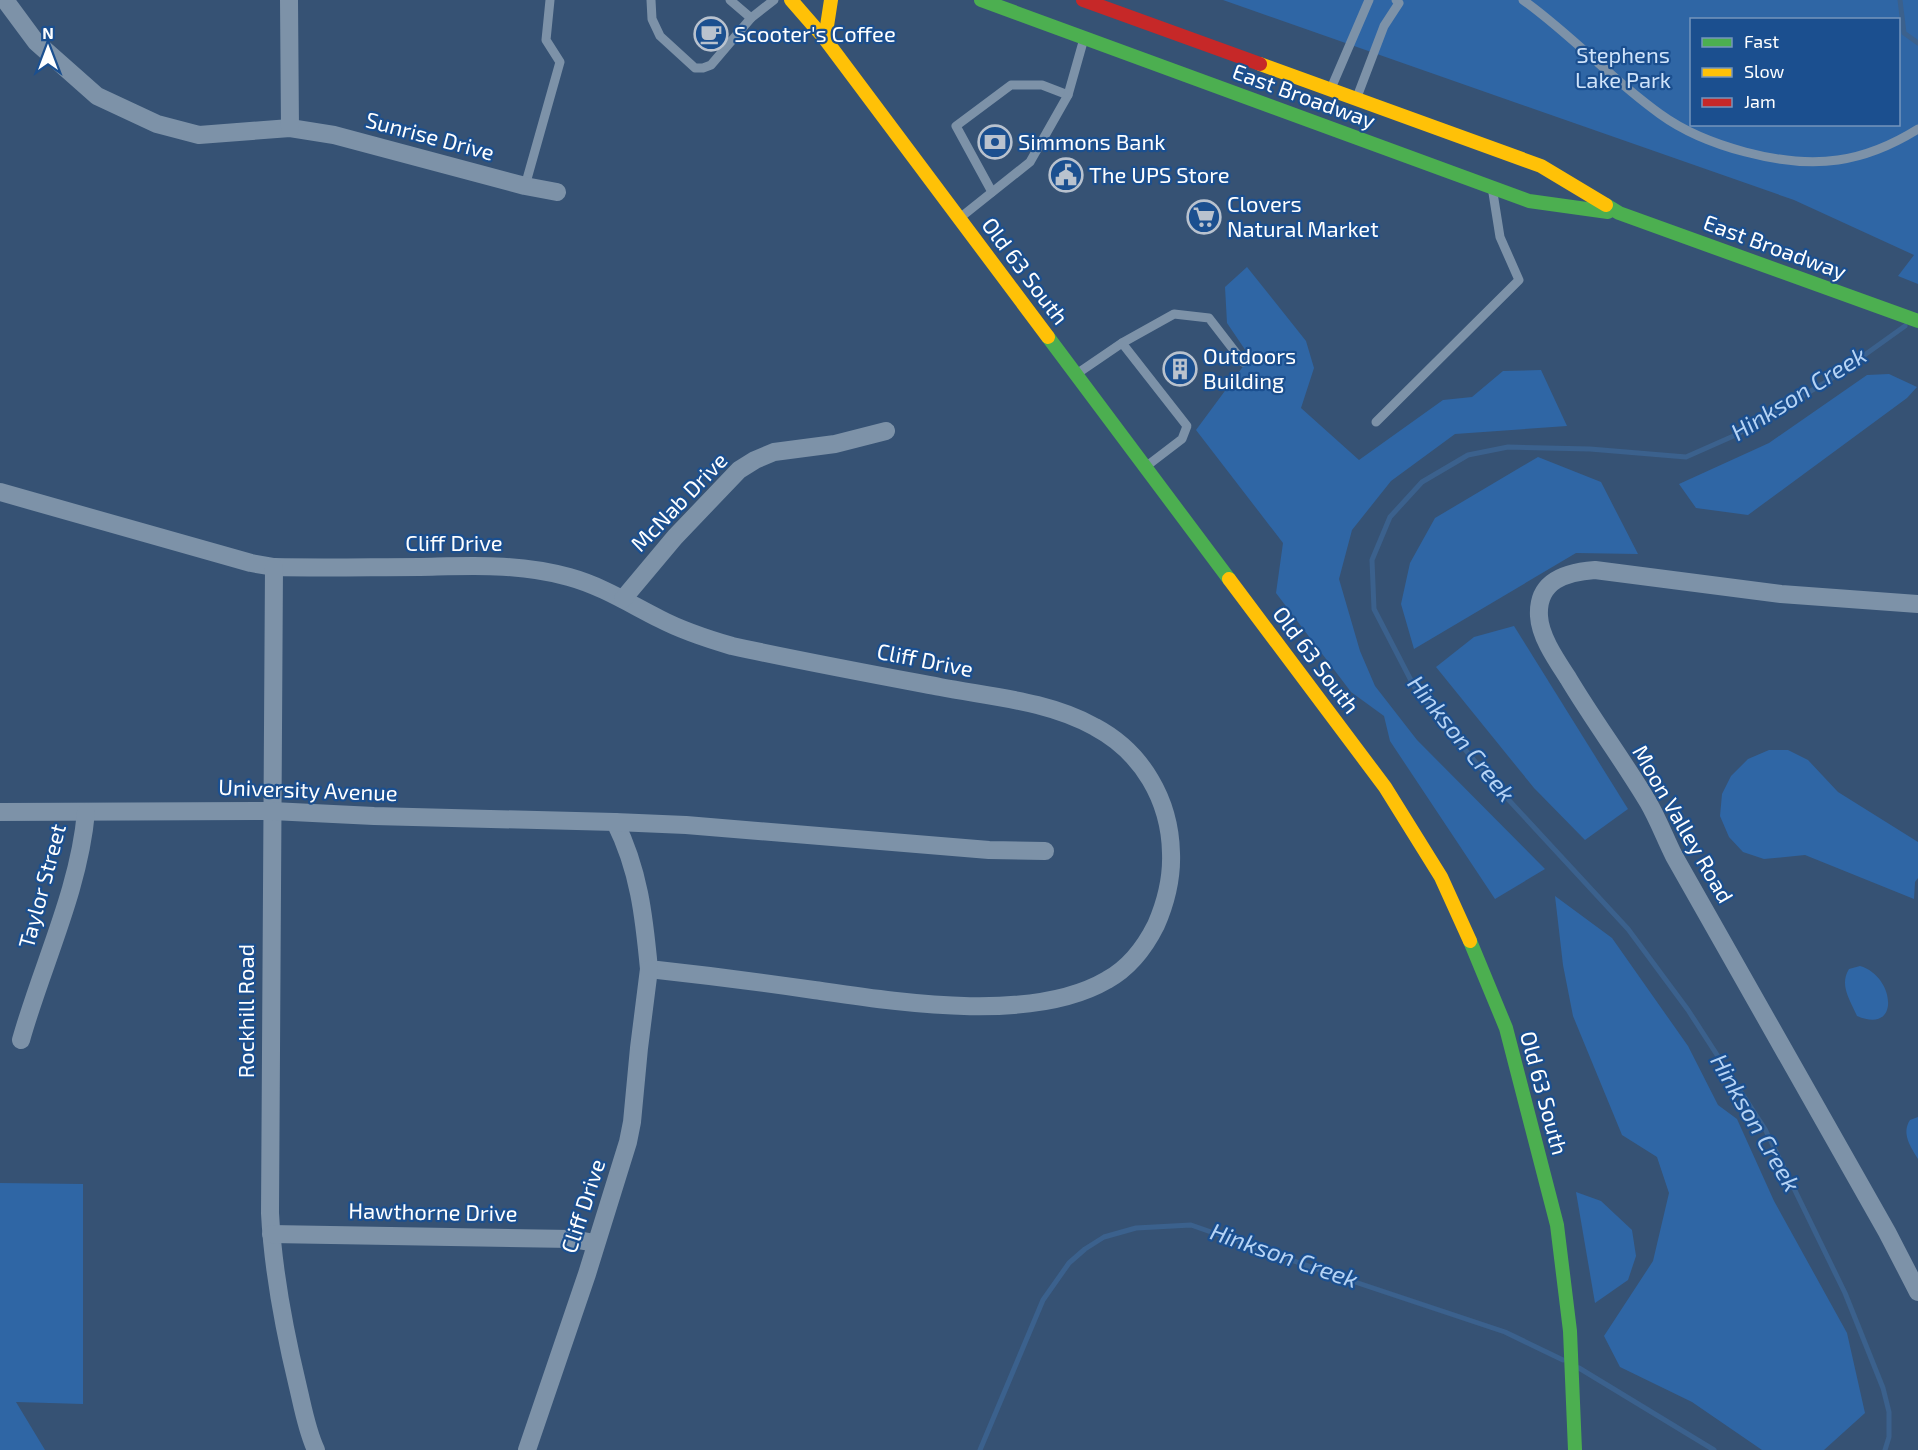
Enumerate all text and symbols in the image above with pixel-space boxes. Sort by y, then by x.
cafe icon: Scooter's Coffee [693,16,729,52]
north arrow [18,18,78,78]
legend [1690,18,1900,126]
place label: Scooter's Coffee [734,20,896,46]
text: N [42,23,54,42]
text: Fast [1744,30,1779,52]
park label: Stephens Lake Park [1575,41,1671,92]
street label: East Broadway [1229,57,1380,133]
text: Slow [1744,60,1785,82]
text: Jam [1744,90,1776,112]
street label: Sunrise Drive [363,105,497,165]
bank icon: Simmons Bank [977,124,1013,160]
place label: Simmons Bank [1018,128,1165,154]
public building icon: The UPS Store [1048,157,1084,193]
place label: The UPS Store [1089,161,1230,187]
place label: Clovers Natural Market [1227,190,1379,241]
supermarket icon: Clovers Natural Market [1186,199,1222,235]
street label: East Broadway [1700,208,1851,284]
street label: Old 63 South [977,212,1074,329]
water label: Hinkson Creek [1725,340,1871,446]
place label: Outdoors Building [1203,342,1296,393]
building icon: Outdoors Building [1162,351,1198,387]
street label: McNab Drive [625,446,732,556]
street label: Cliff Drive [405,529,503,555]
street label: Old 63 South [1268,601,1365,718]
street label: Cliff Drive [875,637,975,681]
water label: Hinkson Creek [1402,669,1522,807]
street label: Moon Valley Road [1628,740,1740,907]
street label: University Avenue [218,773,398,805]
street label: Taylor Street [12,821,70,951]
street label: Rockhill Road [232,944,258,1078]
street label: Old 63 South [1516,1028,1574,1157]
water label: Hinkson Creek [1705,1048,1807,1196]
street label: Cliff Drive [555,1155,609,1256]
street label: Hawthorne Drive [348,1197,518,1225]
water label: Hinkson Creek [1207,1216,1362,1293]

